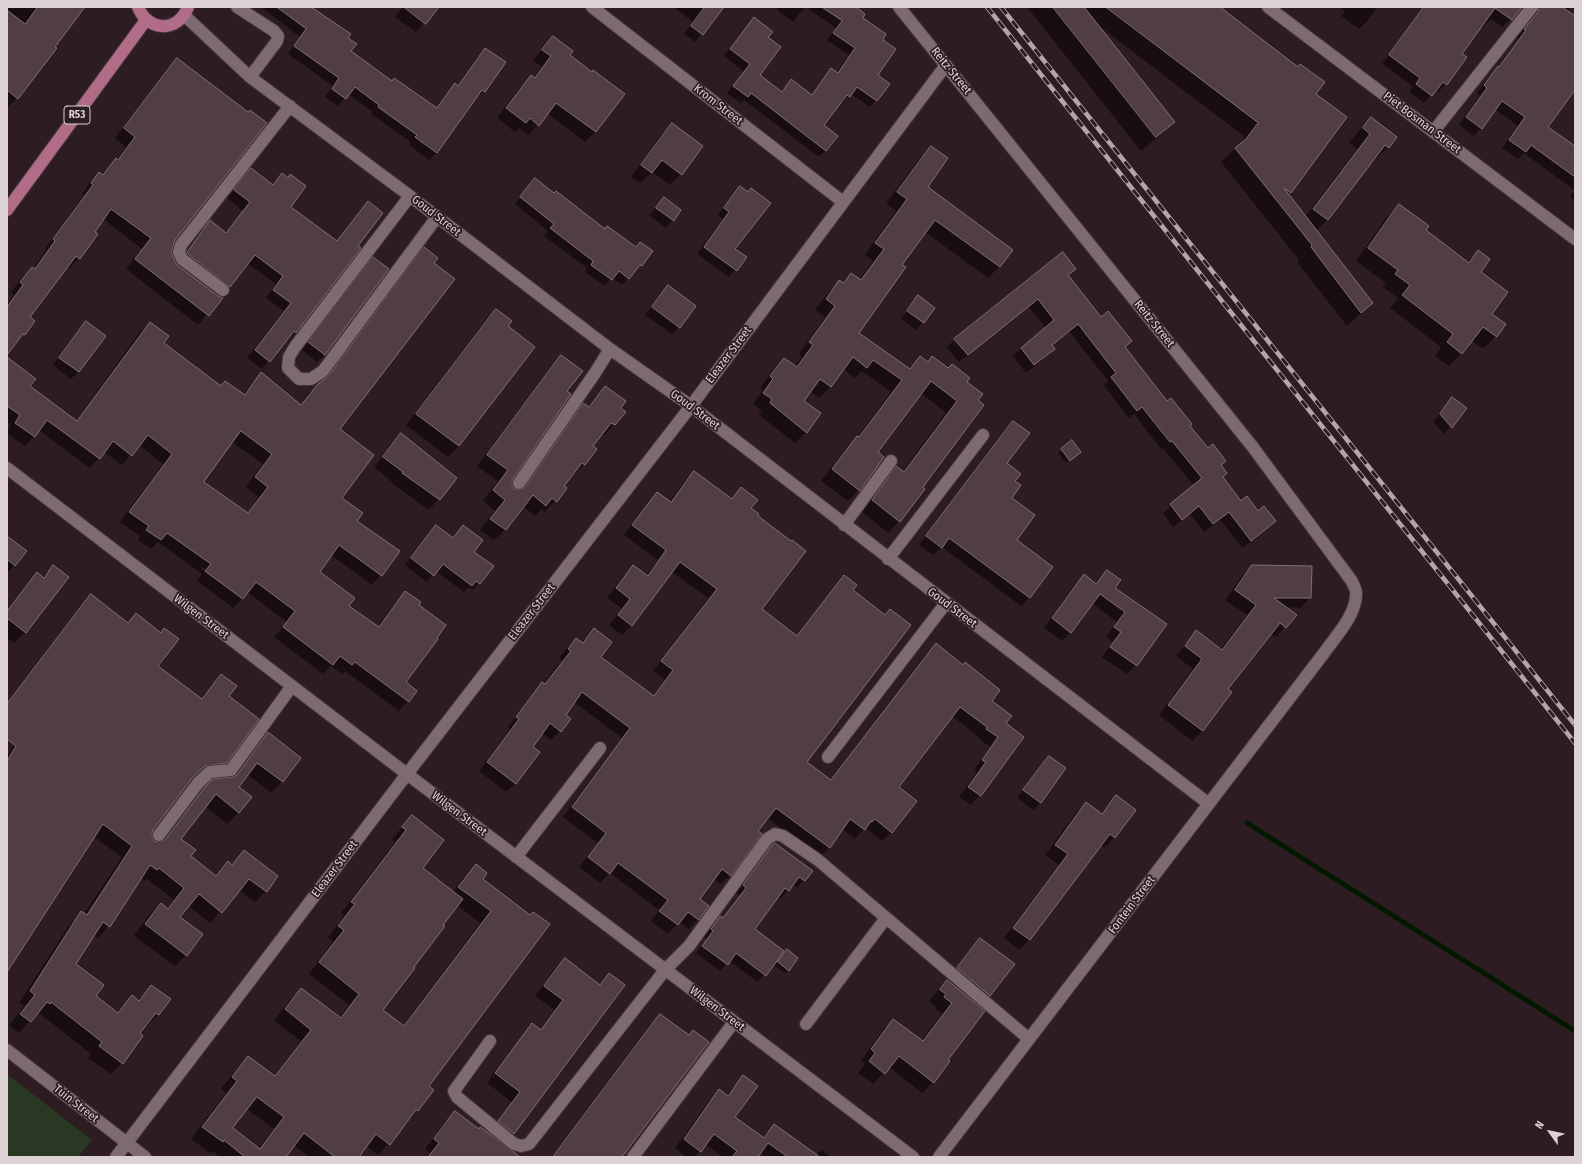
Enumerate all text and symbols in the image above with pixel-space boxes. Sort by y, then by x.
street label: Reitz Street [928,45,974,97]
street label: Krom Street [691,81,745,129]
street label: Piet Bosman Street [1380,89,1464,157]
road number: R53 [64,106,90,124]
street label: Goud Street [409,192,463,240]
street label: Reitz Street [1131,298,1177,350]
street label: Eleazer Street [703,324,755,386]
street label: Goud Street [667,387,723,433]
street label: Eleazer Street [506,581,558,643]
street label: Goud Street [924,585,980,631]
street label: Wilgen Street [171,592,231,642]
street label: Wilgen Street [429,789,489,839]
street label: Eleazer Street [309,838,361,900]
street label: Fontein Street [1106,873,1158,937]
street label: Wilgen Street [687,984,747,1034]
street label: Tuin Street [51,1082,101,1126]
north arrow [1530,1112,1570,1152]
text: N [1532,1119,1547,1131]

